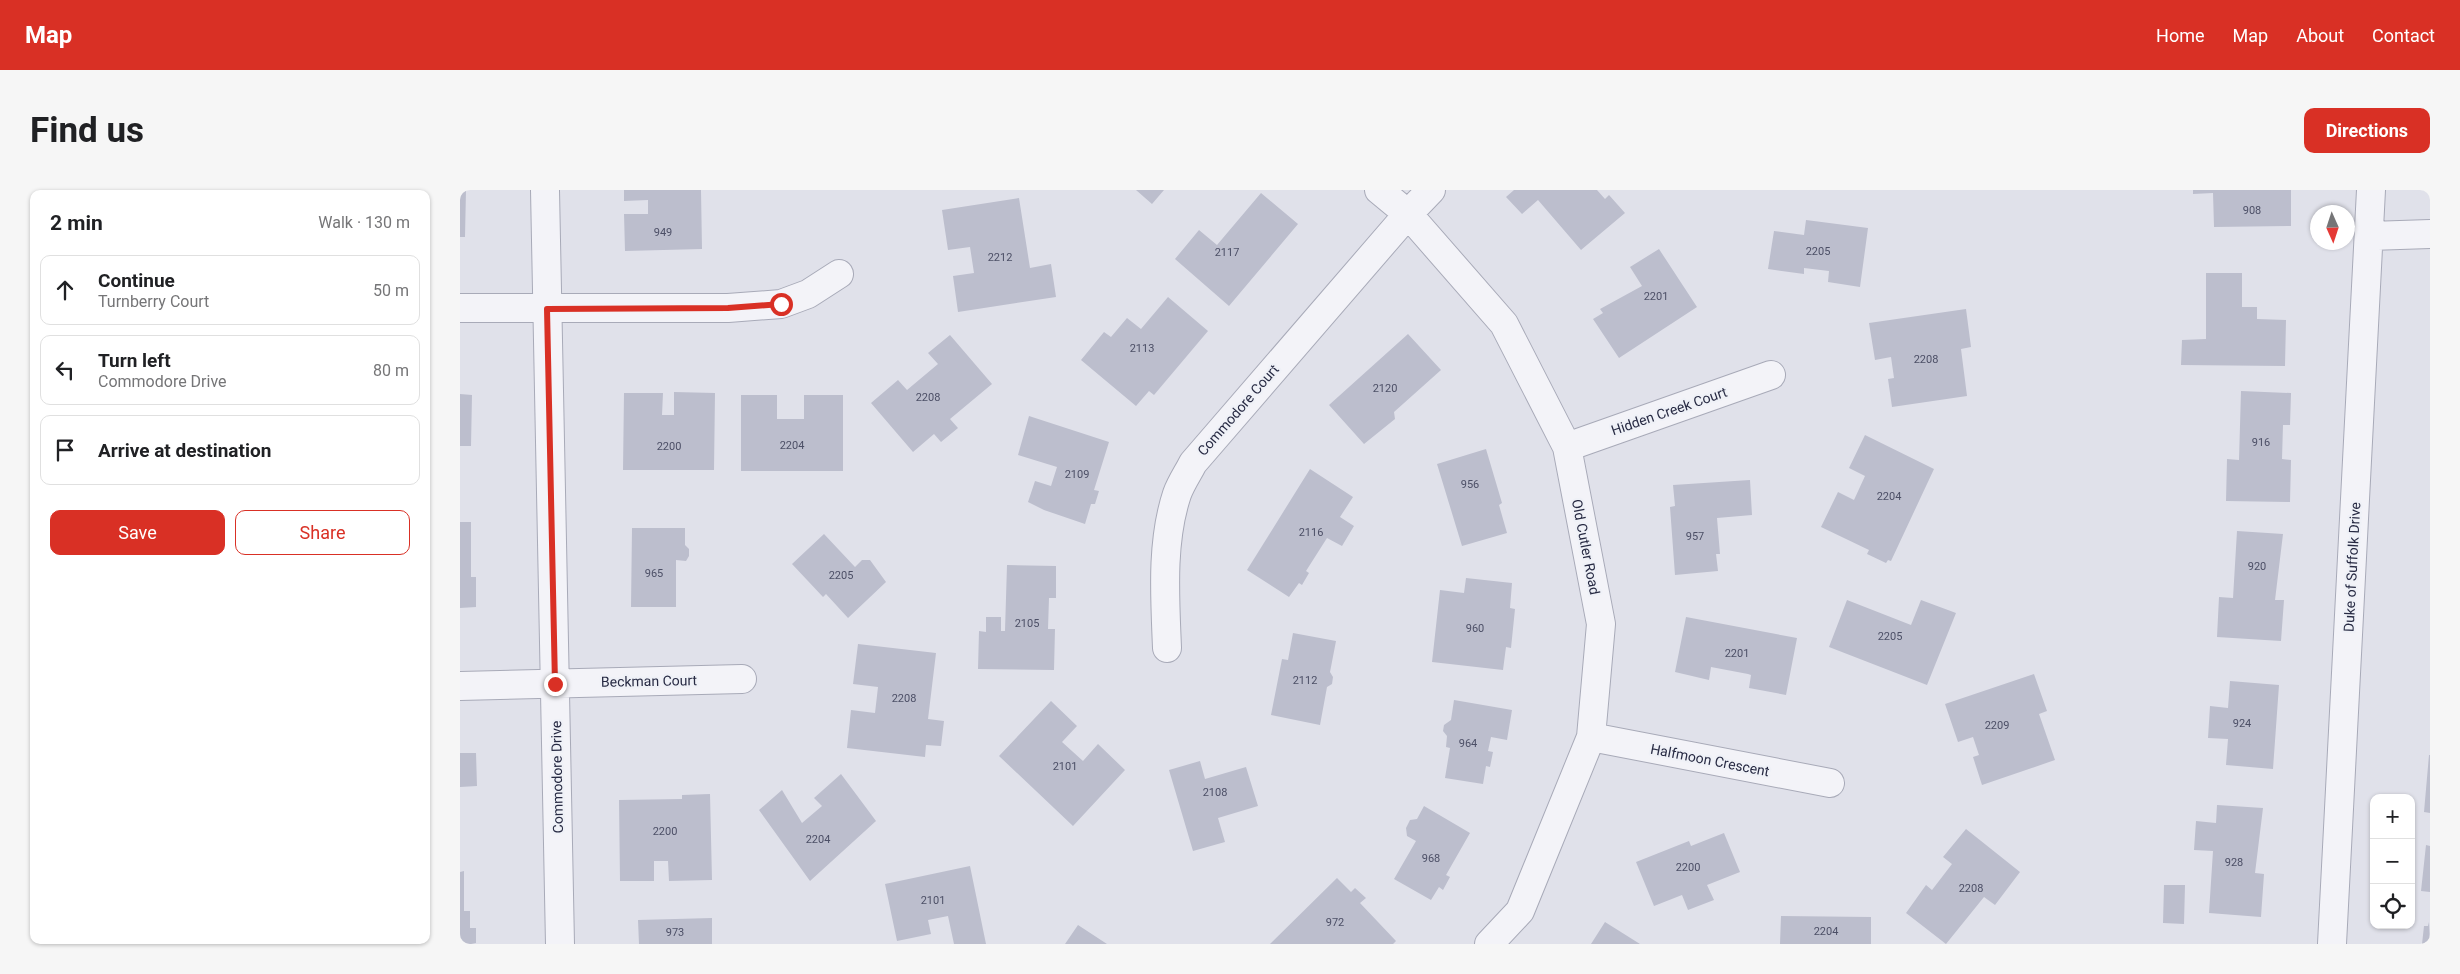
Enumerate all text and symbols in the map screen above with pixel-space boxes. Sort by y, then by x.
text: Map [25,21,72,49]
text: Home [2156,25,2205,46]
text: Map [2233,25,2268,46]
text: About [2296,25,2344,46]
text: Contact [2372,25,2435,46]
button: Directions [2304,108,2430,153]
text: Find us [30,110,144,151]
house number: 908 [2243,204,2261,217]
north arrow [2310,205,2355,250]
text: 2 min [50,211,103,235]
text: Walk · 130 m [318,213,410,232]
house number: 949 [654,226,672,239]
house number: 2205 [1806,245,1830,258]
house number: 2117 [1215,246,1239,259]
house number: 2212 [988,251,1012,264]
text: Continue [98,269,175,292]
icon: ahead [51,276,79,304]
text: 50 m [373,281,409,300]
house number: 2201 [1644,290,1668,303]
text: Turnberry Court [98,292,209,311]
route start [770,293,793,316]
house number: 2113 [1130,342,1154,355]
text: Turn left [98,349,171,372]
house number: 2208 [1914,353,1938,366]
icon: left [51,356,79,384]
text: 80 m [373,361,409,380]
street label: Commodore Court [1194,361,1282,459]
text: Commodore Drive [98,372,227,391]
house number: 2120 [1373,382,1397,395]
street label: Hidden Creek Court [1609,384,1729,438]
house number: 2208 [916,391,940,404]
icon: arrive [51,436,79,464]
house number: 916 [2252,436,2270,449]
text: Arrive at destination [98,439,271,462]
house number: 2204 [780,439,804,452]
house number: 2200 [657,440,681,453]
house number: 2109 [1065,468,1089,481]
house number: 956 [1461,478,1479,491]
house number: 2204 [1877,490,1901,503]
street label: Old Cutler Road [1569,498,1603,596]
street label: Duke of Suffolk Drive [2341,502,2363,632]
button: Save [50,510,225,555]
button: Share [235,510,410,555]
house number: 2116 [1299,526,1323,539]
house number: 957 [1686,530,1704,543]
house number: 920 [2248,560,2266,573]
house number: 965 [645,567,663,580]
house number: 2205 [829,569,853,582]
house number: 2105 [1015,617,1039,630]
house number: 960 [1466,622,1484,635]
house number: 2205 [1878,630,1902,643]
house number: 2201 [1725,647,1749,660]
street label: Beckman Court [601,672,698,690]
route end [544,673,567,696]
house number: 2112 [1293,674,1317,687]
house number: 2208 [892,692,916,705]
house number: 924 [2233,717,2251,730]
house number: 2209 [1985,719,2009,732]
street label: Commodore Drive [548,721,566,833]
house number: 964 [1459,737,1477,750]
street label: Halfmoon Crescent [1649,741,1771,779]
house number: 2101 [1053,760,1077,773]
house number: 2108 [1203,786,1227,799]
map controls [2370,794,2415,929]
button: + [2370,794,2415,839]
house number: 2200 [653,825,677,838]
house number: 2204 [806,833,830,846]
button: − [2370,839,2415,884]
house number: 968 [1422,852,1440,865]
house number: 928 [2225,856,2243,869]
house number: 2200 [1676,861,1700,874]
house number: 2208 [1959,882,1983,895]
button: locate [2370,884,2415,929]
house number: 2101 [921,894,945,907]
house number: 972 [1326,916,1344,929]
house number: 2204 [1814,925,1838,938]
house number: 973 [666,926,684,939]

